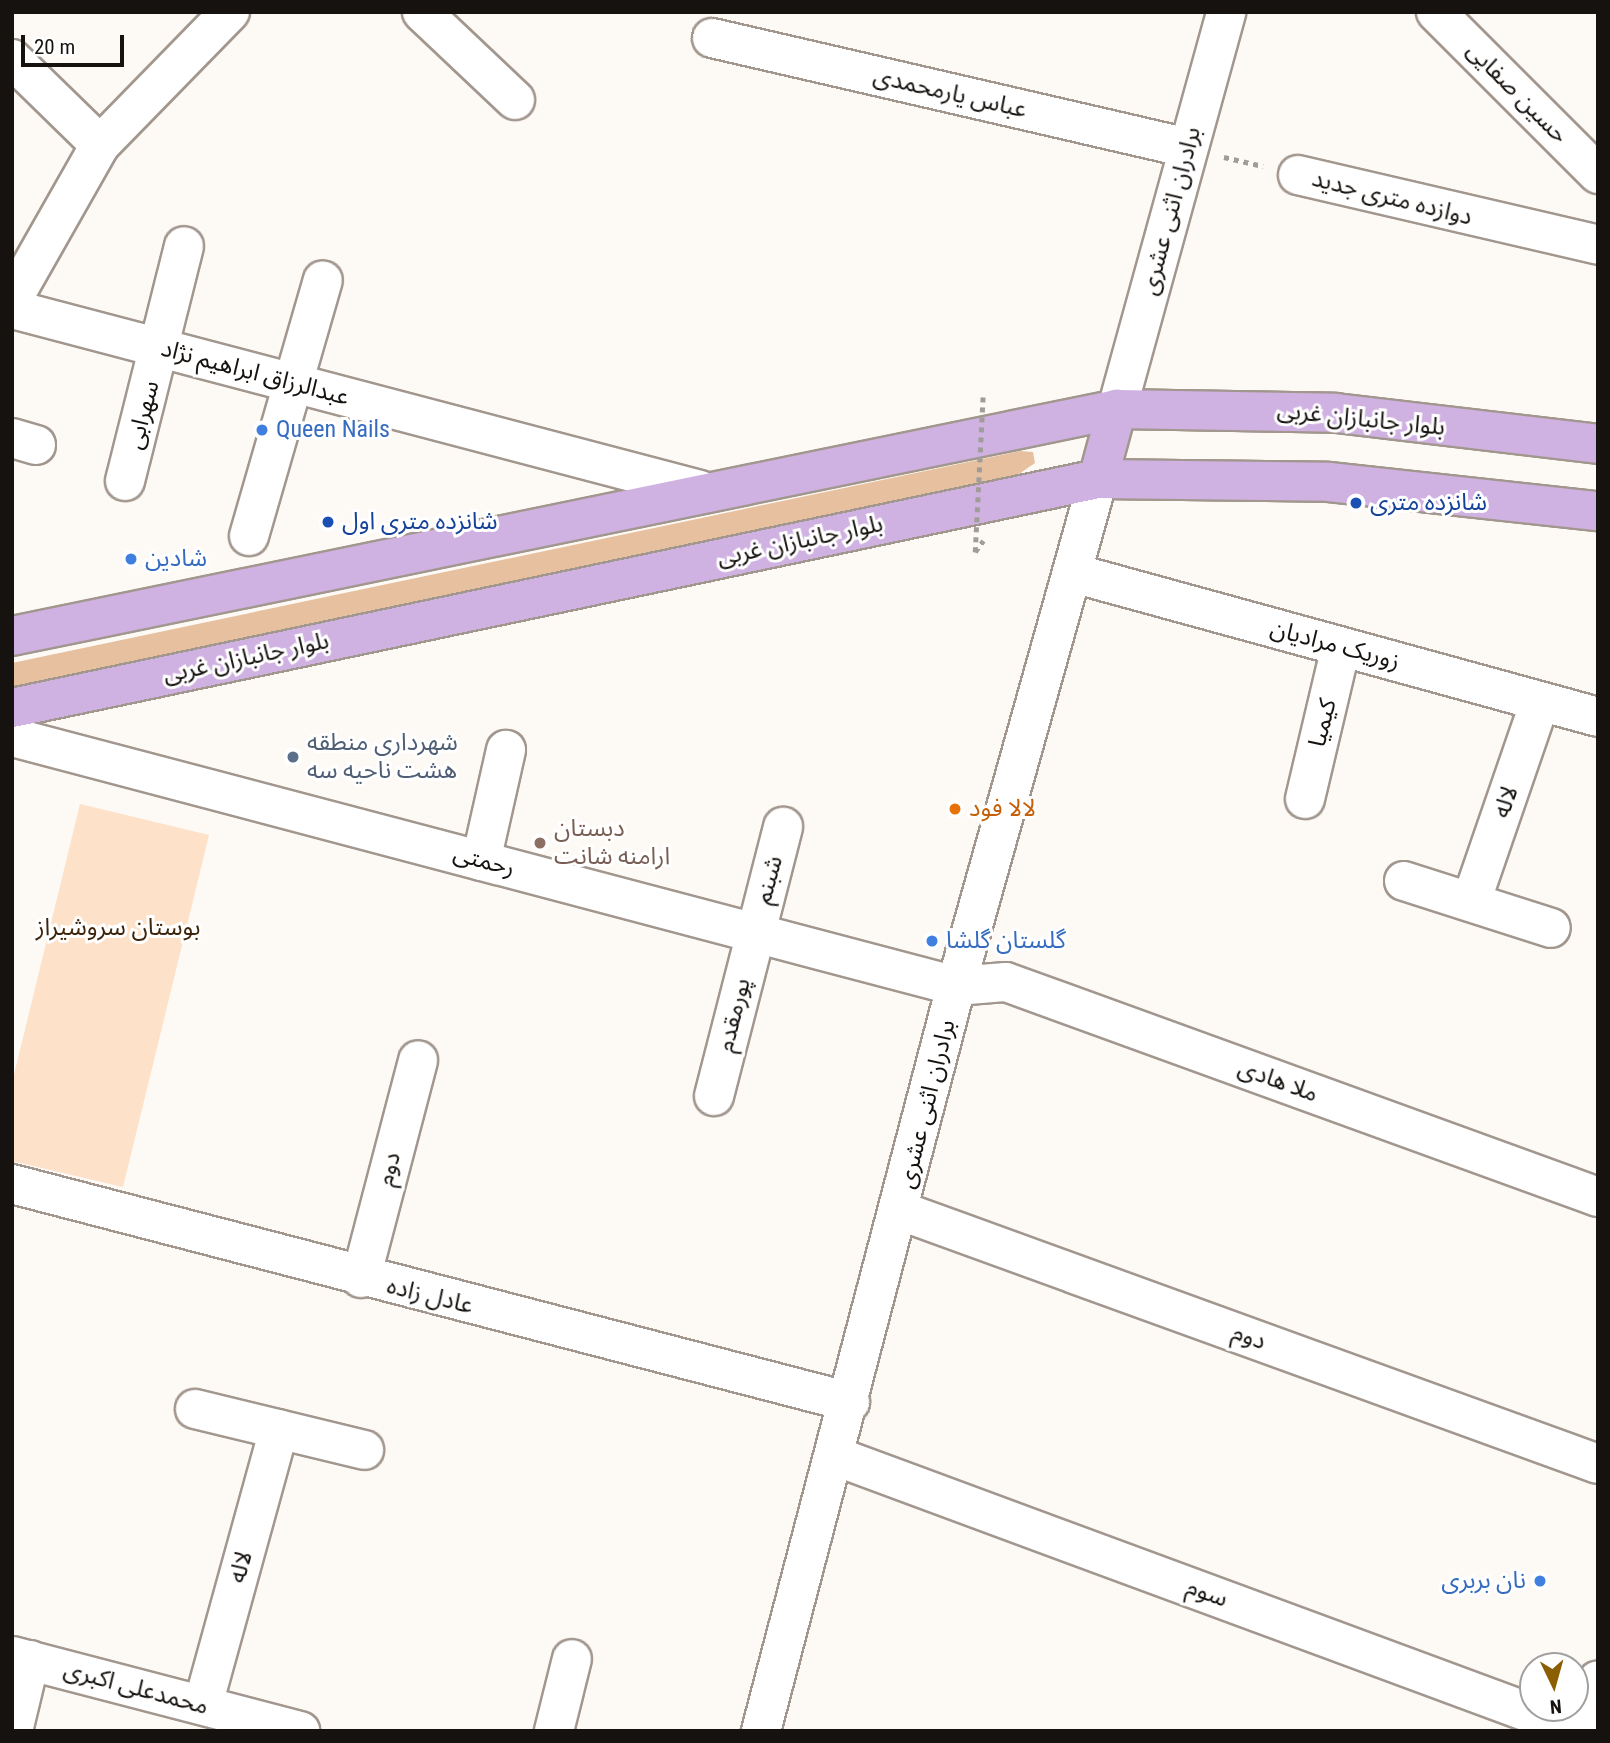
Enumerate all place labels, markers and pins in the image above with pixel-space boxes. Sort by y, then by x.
place label: Queen Nails [276,416,390,444]
marker: Queen Nails [254,422,270,438]
place label: شانزده متری [1370,489,1487,517]
marker: شانزده متری [1348,495,1364,511]
place label: شانزده متری اول [342,508,498,536]
marker: شانزده متری اول [320,514,336,530]
place label: شادین [145,545,207,573]
marker: شادین [123,551,139,567]
place label: شهرداری منطقه هشت ناحیه سه [307,729,458,785]
marker: شهرداری منطقه هشت ناحیه سه [285,749,301,765]
place label: لالا فود [969,795,1036,823]
marker: لالا فود [947,801,963,817]
place label: دبستان ارامنه شانت [554,815,670,871]
marker: دبستان ارامنه شانت [532,835,548,851]
place label: گلستان گلشا [946,927,1066,955]
marker: گلستان گلشا [924,933,940,949]
place label: نان بربرى [1441,1567,1526,1595]
marker: نان بربرى [1532,1573,1548,1589]

